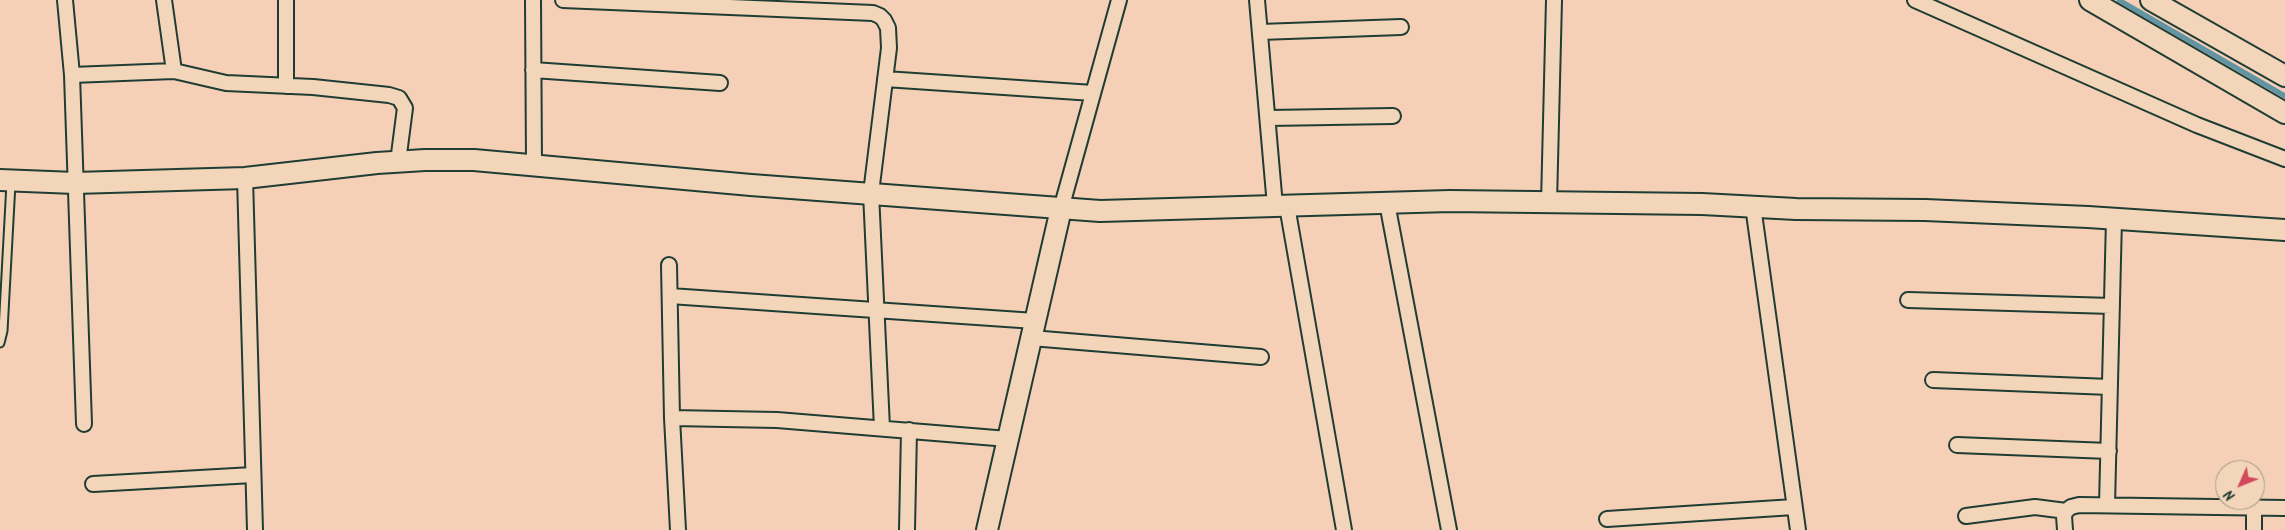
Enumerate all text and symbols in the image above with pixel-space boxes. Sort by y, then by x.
north arrow [2215,460,2265,510]
text: N [2219,484,2241,506]

